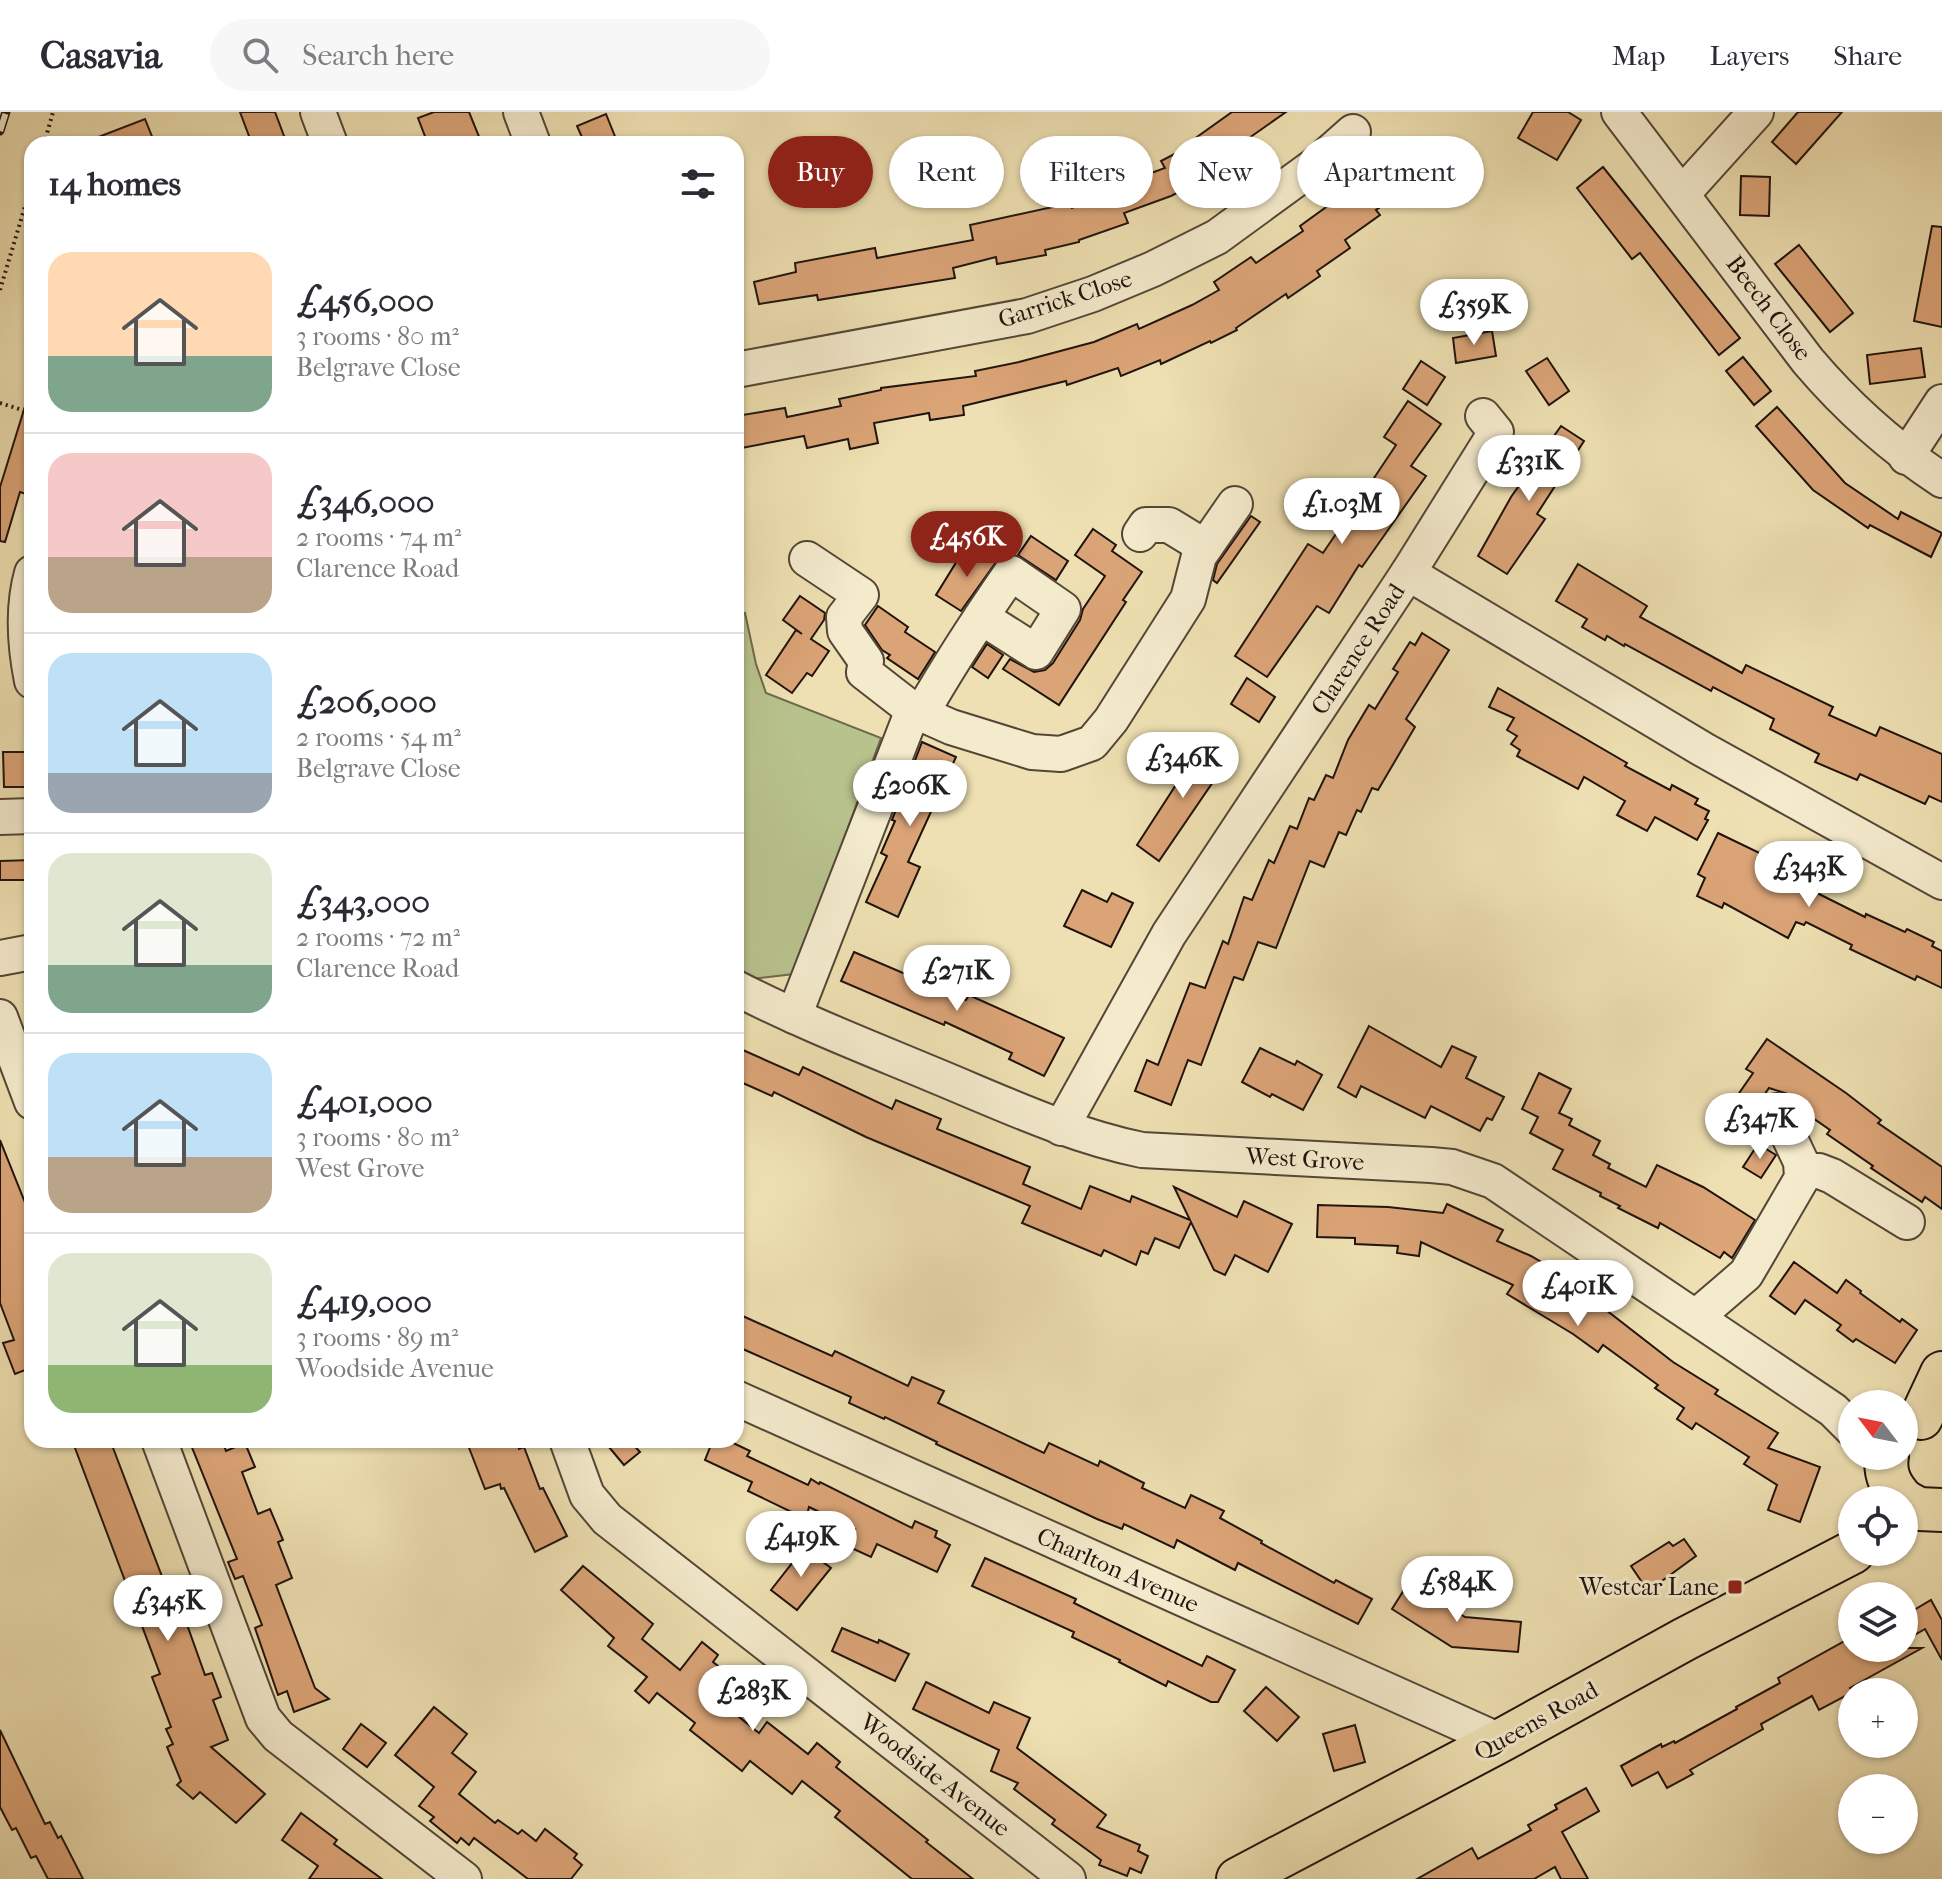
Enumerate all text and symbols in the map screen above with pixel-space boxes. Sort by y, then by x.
search box [210,19,770,91]
text: Casavia [40,33,162,78]
icon: search [238,33,282,77]
text: Search here [302,38,454,73]
text: Map [1612,39,1665,72]
text: Layers [1709,39,1789,72]
text: Share [1833,39,1902,72]
chip: Buy [768,136,873,208]
chip: Rent [889,136,1004,208]
chip: Filters [1020,136,1153,208]
chip: New [1169,136,1281,208]
chip: Apartment [1297,136,1484,208]
icon: filters [676,162,720,206]
text: 14 homes [48,164,181,204]
street label: Beech Close [1721,250,1818,366]
street label: Garrick Close [995,264,1136,334]
pin: £359K [1418,279,1530,347]
text: £456,000 [296,281,434,321]
icon: home [112,284,208,380]
text: £359K [1438,289,1510,320]
text: 3 rooms · 80 m² [296,321,459,352]
text: Belgrave Close [296,352,461,383]
pin: £331K [1473,435,1585,503]
text: £331K [1496,445,1562,476]
pin: £1.03M [1277,478,1407,546]
text: £346,000 [296,482,434,522]
icon: home [112,485,208,581]
text: £1.03M [1302,488,1382,519]
pin: £456K [911,511,1023,579]
text: £456K [929,521,1005,552]
text: 2 rooms · 74 m² [296,522,461,553]
text: Clarence Road [296,553,459,584]
street label: Clarence Road [1305,577,1411,720]
text: £206,000 [296,682,437,722]
icon: home [112,685,208,781]
text: 2 rooms · 54 m² [296,722,461,753]
pin: £346K [1127,732,1239,800]
text: £346K [1145,742,1221,773]
text: Belgrave Close [296,753,461,784]
pin: £206K [854,760,966,828]
text: £206K [871,770,949,801]
pin: £343K [1753,841,1865,909]
text: £343K [1773,851,1845,882]
text: £343,000 [296,882,430,922]
icon: home [112,885,208,981]
text: 2 rooms · 72 m² [296,922,460,953]
pin: £271K [901,945,1013,1013]
text: Clarence Road [296,953,459,984]
text: £271K [921,955,993,986]
text: £401,000 [296,1082,433,1122]
icon: home [112,1085,208,1181]
pin: £347K [1704,1093,1816,1161]
text: £347K [1723,1103,1797,1134]
text: 3 rooms · 80 m² [296,1122,459,1153]
street label: West Grove [1244,1142,1365,1176]
text: West Grove [296,1153,424,1184]
pin: £401K [1522,1260,1634,1328]
text: £401K [1540,1270,1616,1301]
text: £419,000 [296,1282,432,1322]
icon: home [112,1285,208,1381]
text: 3 rooms · 89 m² [296,1322,458,1353]
text: Woodside Avenue [296,1353,494,1384]
north arrow [1838,1390,1918,1470]
map controls [1838,1390,1918,1854]
button: locate [1838,1486,1918,1566]
pin: £419K [745,1511,857,1579]
text: £419K [764,1521,838,1552]
street label: Charlton Avenue [1033,1522,1203,1618]
pin: £584K [1401,1556,1513,1624]
text: £584K [1419,1566,1495,1597]
place label: Westcar Lane [1578,1573,1719,1601]
pin: £345K [112,1575,224,1643]
marker: Westcar Lane [1726,1578,1744,1596]
button: layers [1838,1582,1918,1662]
text: £345K [132,1585,204,1616]
pin: £283K [697,1665,809,1733]
text: £283K [716,1675,790,1706]
street label: Queens Road [1469,1675,1604,1766]
button: + [1838,1678,1918,1758]
street label: Woodside Avenue [854,1707,1016,1842]
button: − [1838,1774,1918,1854]

